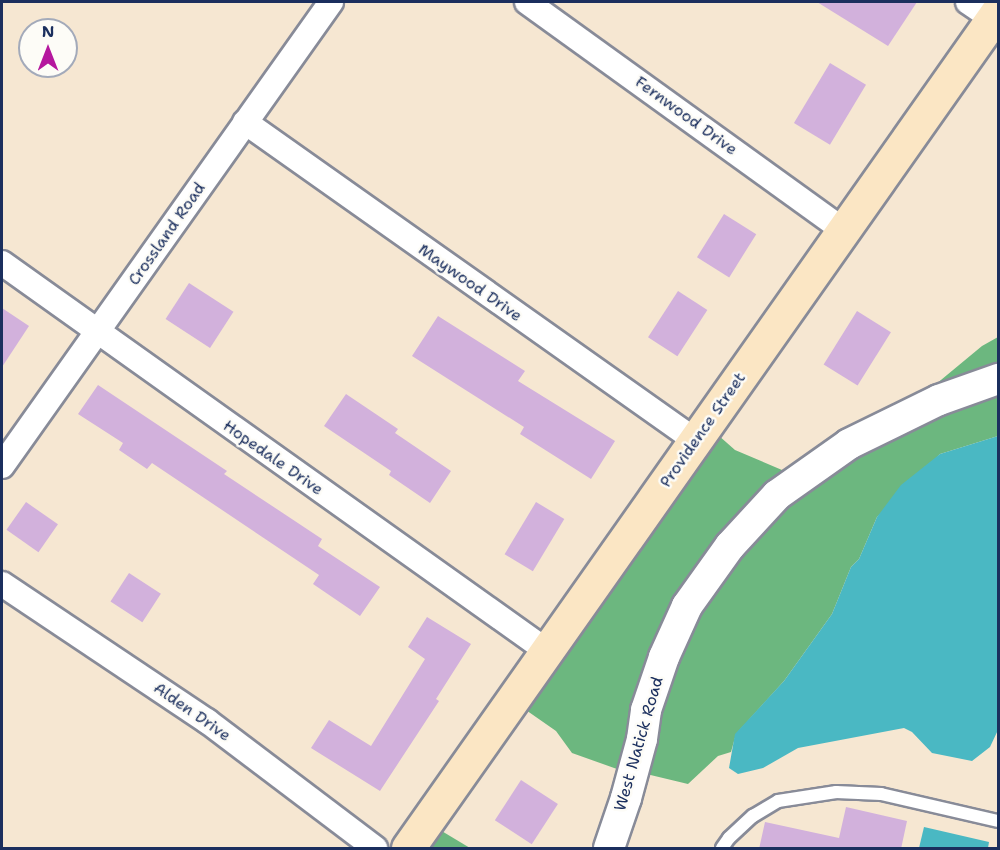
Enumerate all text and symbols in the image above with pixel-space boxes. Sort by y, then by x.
north arrow [18,18,78,78]
text: N [42,21,54,42]
street label: Fernwood Drive [631,73,741,159]
street label: Crossland Road [124,179,210,289]
street label: Maywood Drive [414,240,526,326]
street label: Providence Street [656,369,750,491]
street label: Hopedale Drive [219,416,327,500]
street label: West Natick Road [611,675,667,813]
street label: Alden Drive [150,678,234,746]

